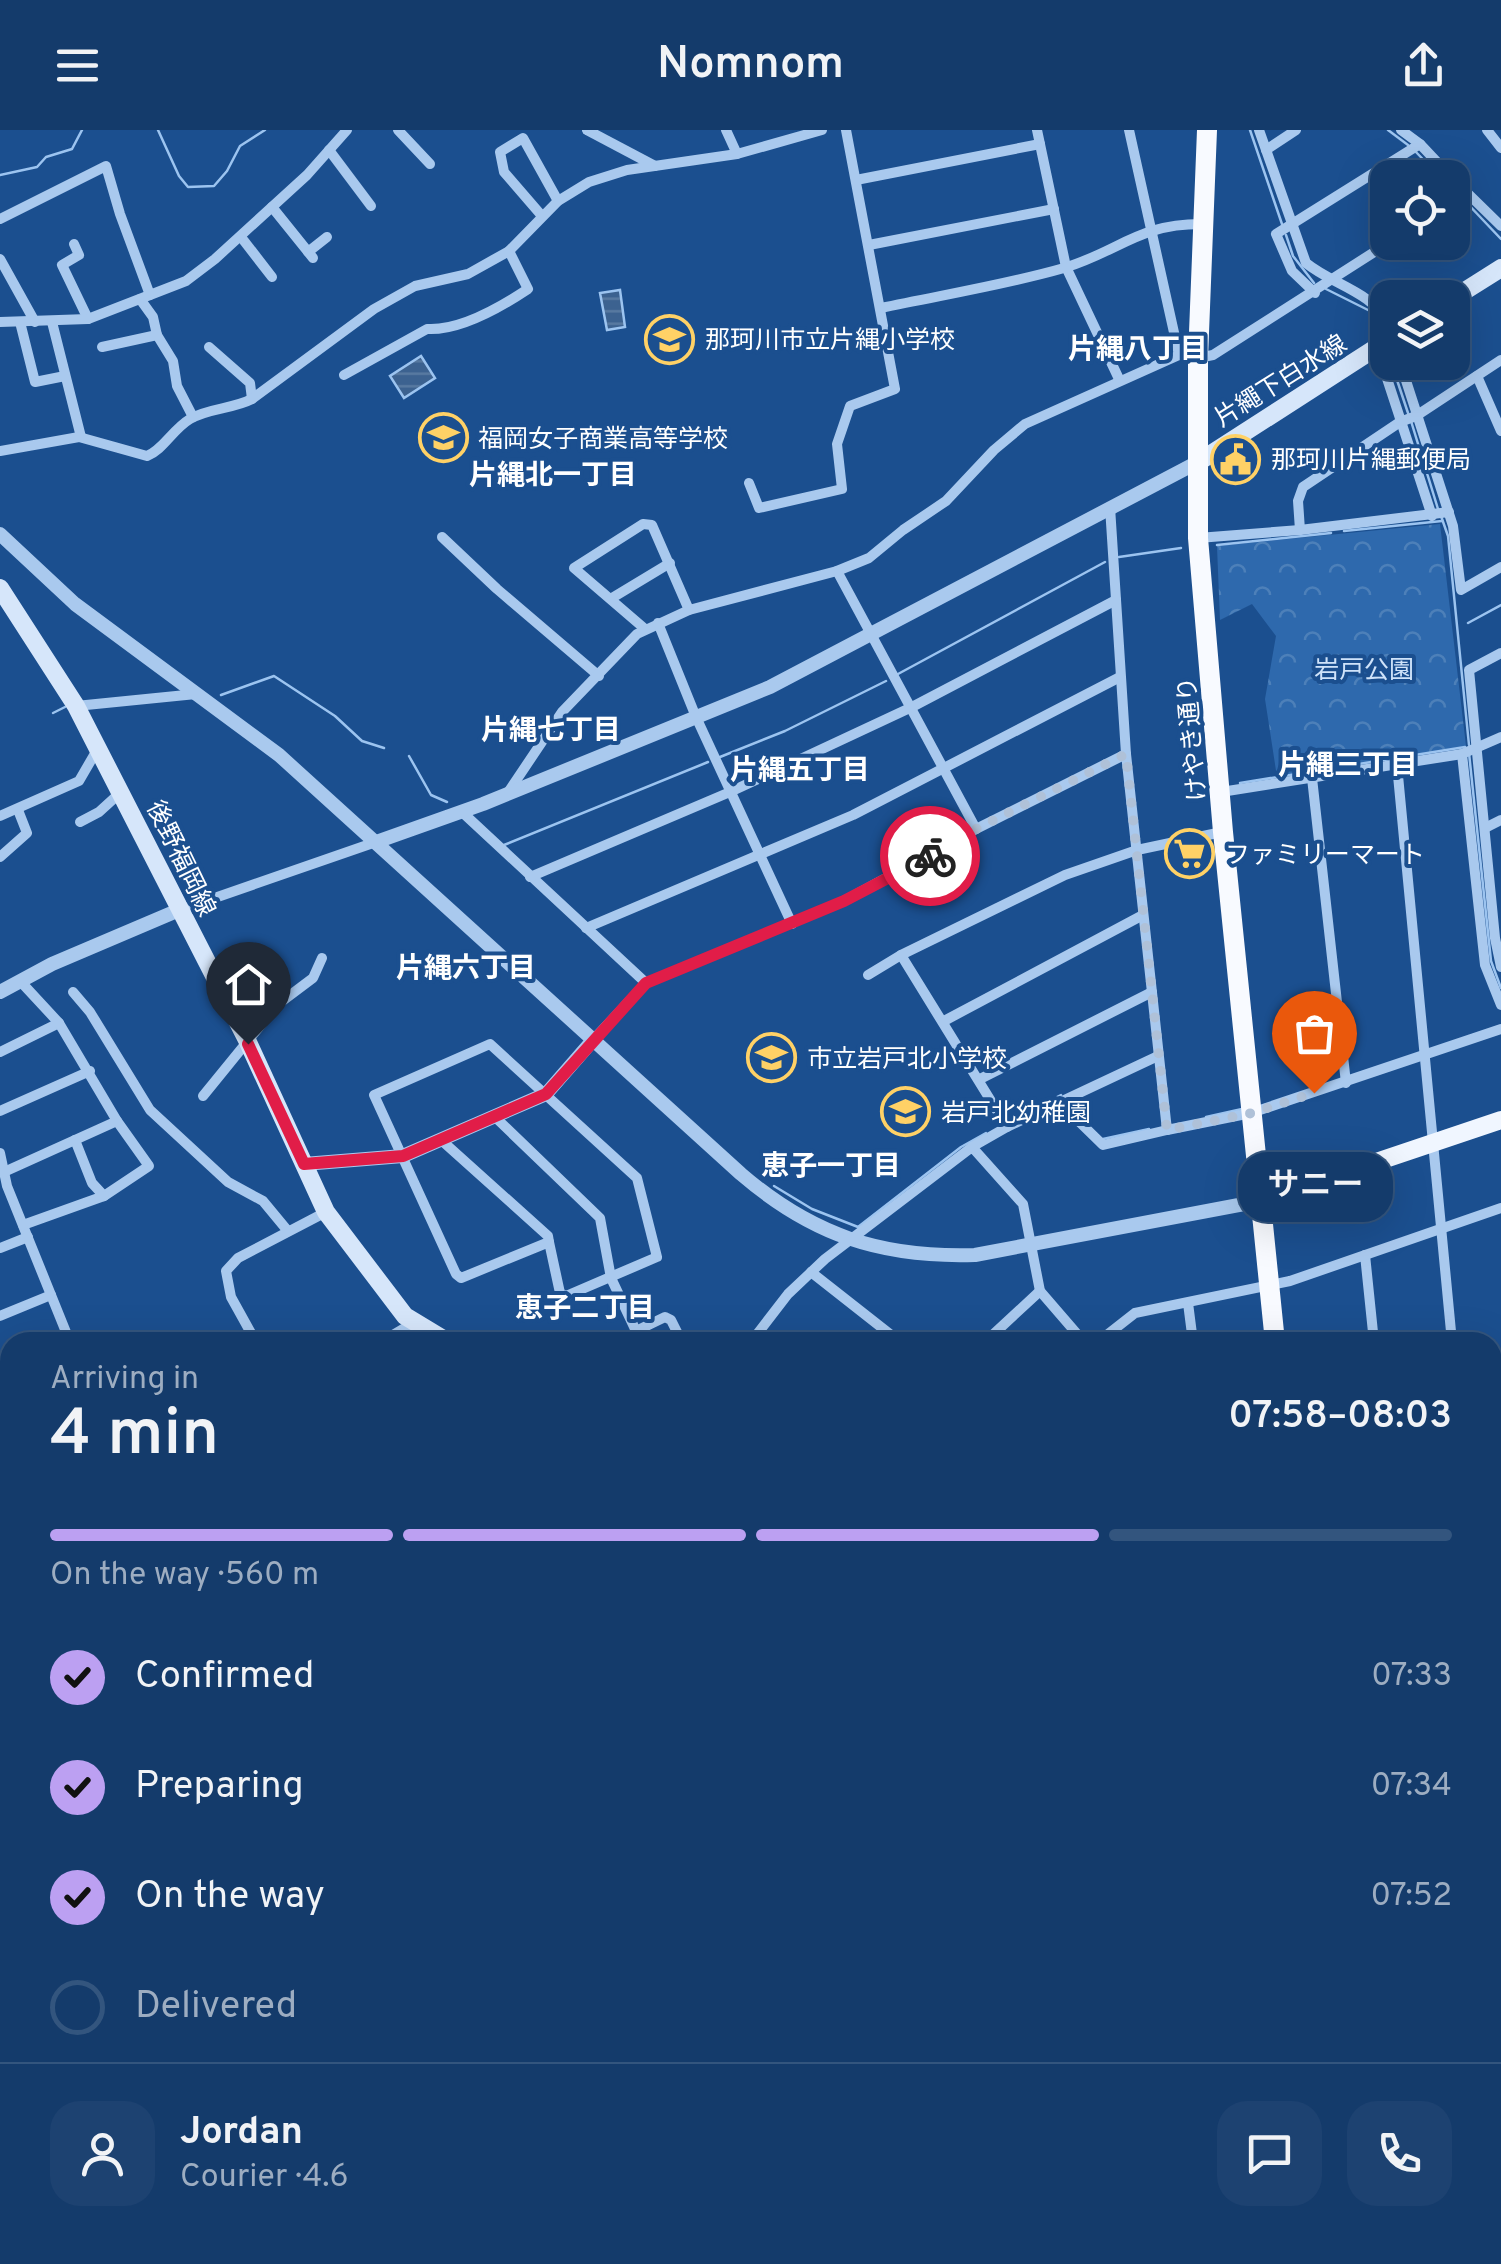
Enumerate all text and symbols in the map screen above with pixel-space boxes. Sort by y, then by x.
text: Nomnom [657,37,844,94]
icon: menu [50,38,105,93]
icon: share [1396,38,1451,93]
map controls [1370,160,1470,380]
button: locate [1370,160,1470,260]
button: layers [1370,280,1470,380]
school or university icon: 那珂川市立片縄小学校 [644,313,696,365]
place label: 那珂川市立片縄小学校 [705,326,955,358]
street label: 片繩下白水線 [1210,329,1354,436]
district label: 片縄八丁目 [1068,333,1208,369]
school or university icon: 福岡女子商業高等学校 [417,412,469,464]
place label: 福岡女子商業高等学校 [478,425,728,457]
public building icon: 那珂川片縄郵便局 [1210,433,1262,485]
place label: 那珂川片縄郵便局 [1271,446,1471,478]
district label: 片縄北一丁目 [469,459,637,495]
park label: 岩戸公園 [1314,656,1414,688]
street label: けやき通り [1173,675,1215,802]
district label: 片縄七丁目 [481,714,621,750]
district label: 片縄三丁目 [1278,749,1418,785]
district label: 片縄五丁目 [730,754,870,790]
street label: 後野福岡線 [138,796,221,923]
courier [880,806,980,906]
supermarket icon: ファミリーマート [1164,828,1216,880]
icon: bike [903,829,958,884]
place label: ファミリーマート [1225,841,1425,873]
pin [206,942,291,1045]
district label: 片縄六丁目 [396,952,536,988]
icon: home [221,957,276,1012]
pin [1272,991,1357,1094]
icon: bag [1287,1006,1342,1061]
school or university icon: 市立岩戸北小学校 [746,1032,798,1084]
place label: 市立岩戸北小学校 [807,1045,1007,1077]
school or university icon: 岩戸北幼稚園 [880,1086,932,1138]
place label: 岩戸北幼稚園 [941,1099,1091,1131]
district label: 恵子一丁目 [761,1150,901,1186]
callout: サニー [1236,1153,1392,1223]
text: サニー [1267,1167,1364,1207]
district label: 恵子二丁目 [515,1292,655,1328]
text: Arriving in [50,1360,199,1400]
text: 07:58–08:03 [1228,1393,1452,1442]
text: 4 min [50,1396,219,1478]
text: On the way · 560 m [50,1556,319,1596]
icon: check [50,1650,105,1705]
text: Confirmed [135,1653,314,1702]
text: 07:33 [1371,1657,1452,1697]
icon: check [50,1760,105,1815]
text: Preparing [135,1763,304,1812]
text: 07:34 [1371,1767,1452,1807]
icon: check [50,1870,105,1925]
text: On the way [135,1873,325,1922]
text: 07:52 [1370,1877,1452,1917]
text: Delivered [135,1983,297,2032]
button: person [50,2101,155,2206]
button: chat [1217,2101,1322,2206]
button: phone [1347,2101,1452,2206]
text: Jordan [180,2109,303,2158]
text: Courier · 4.6 [180,2158,349,2198]

